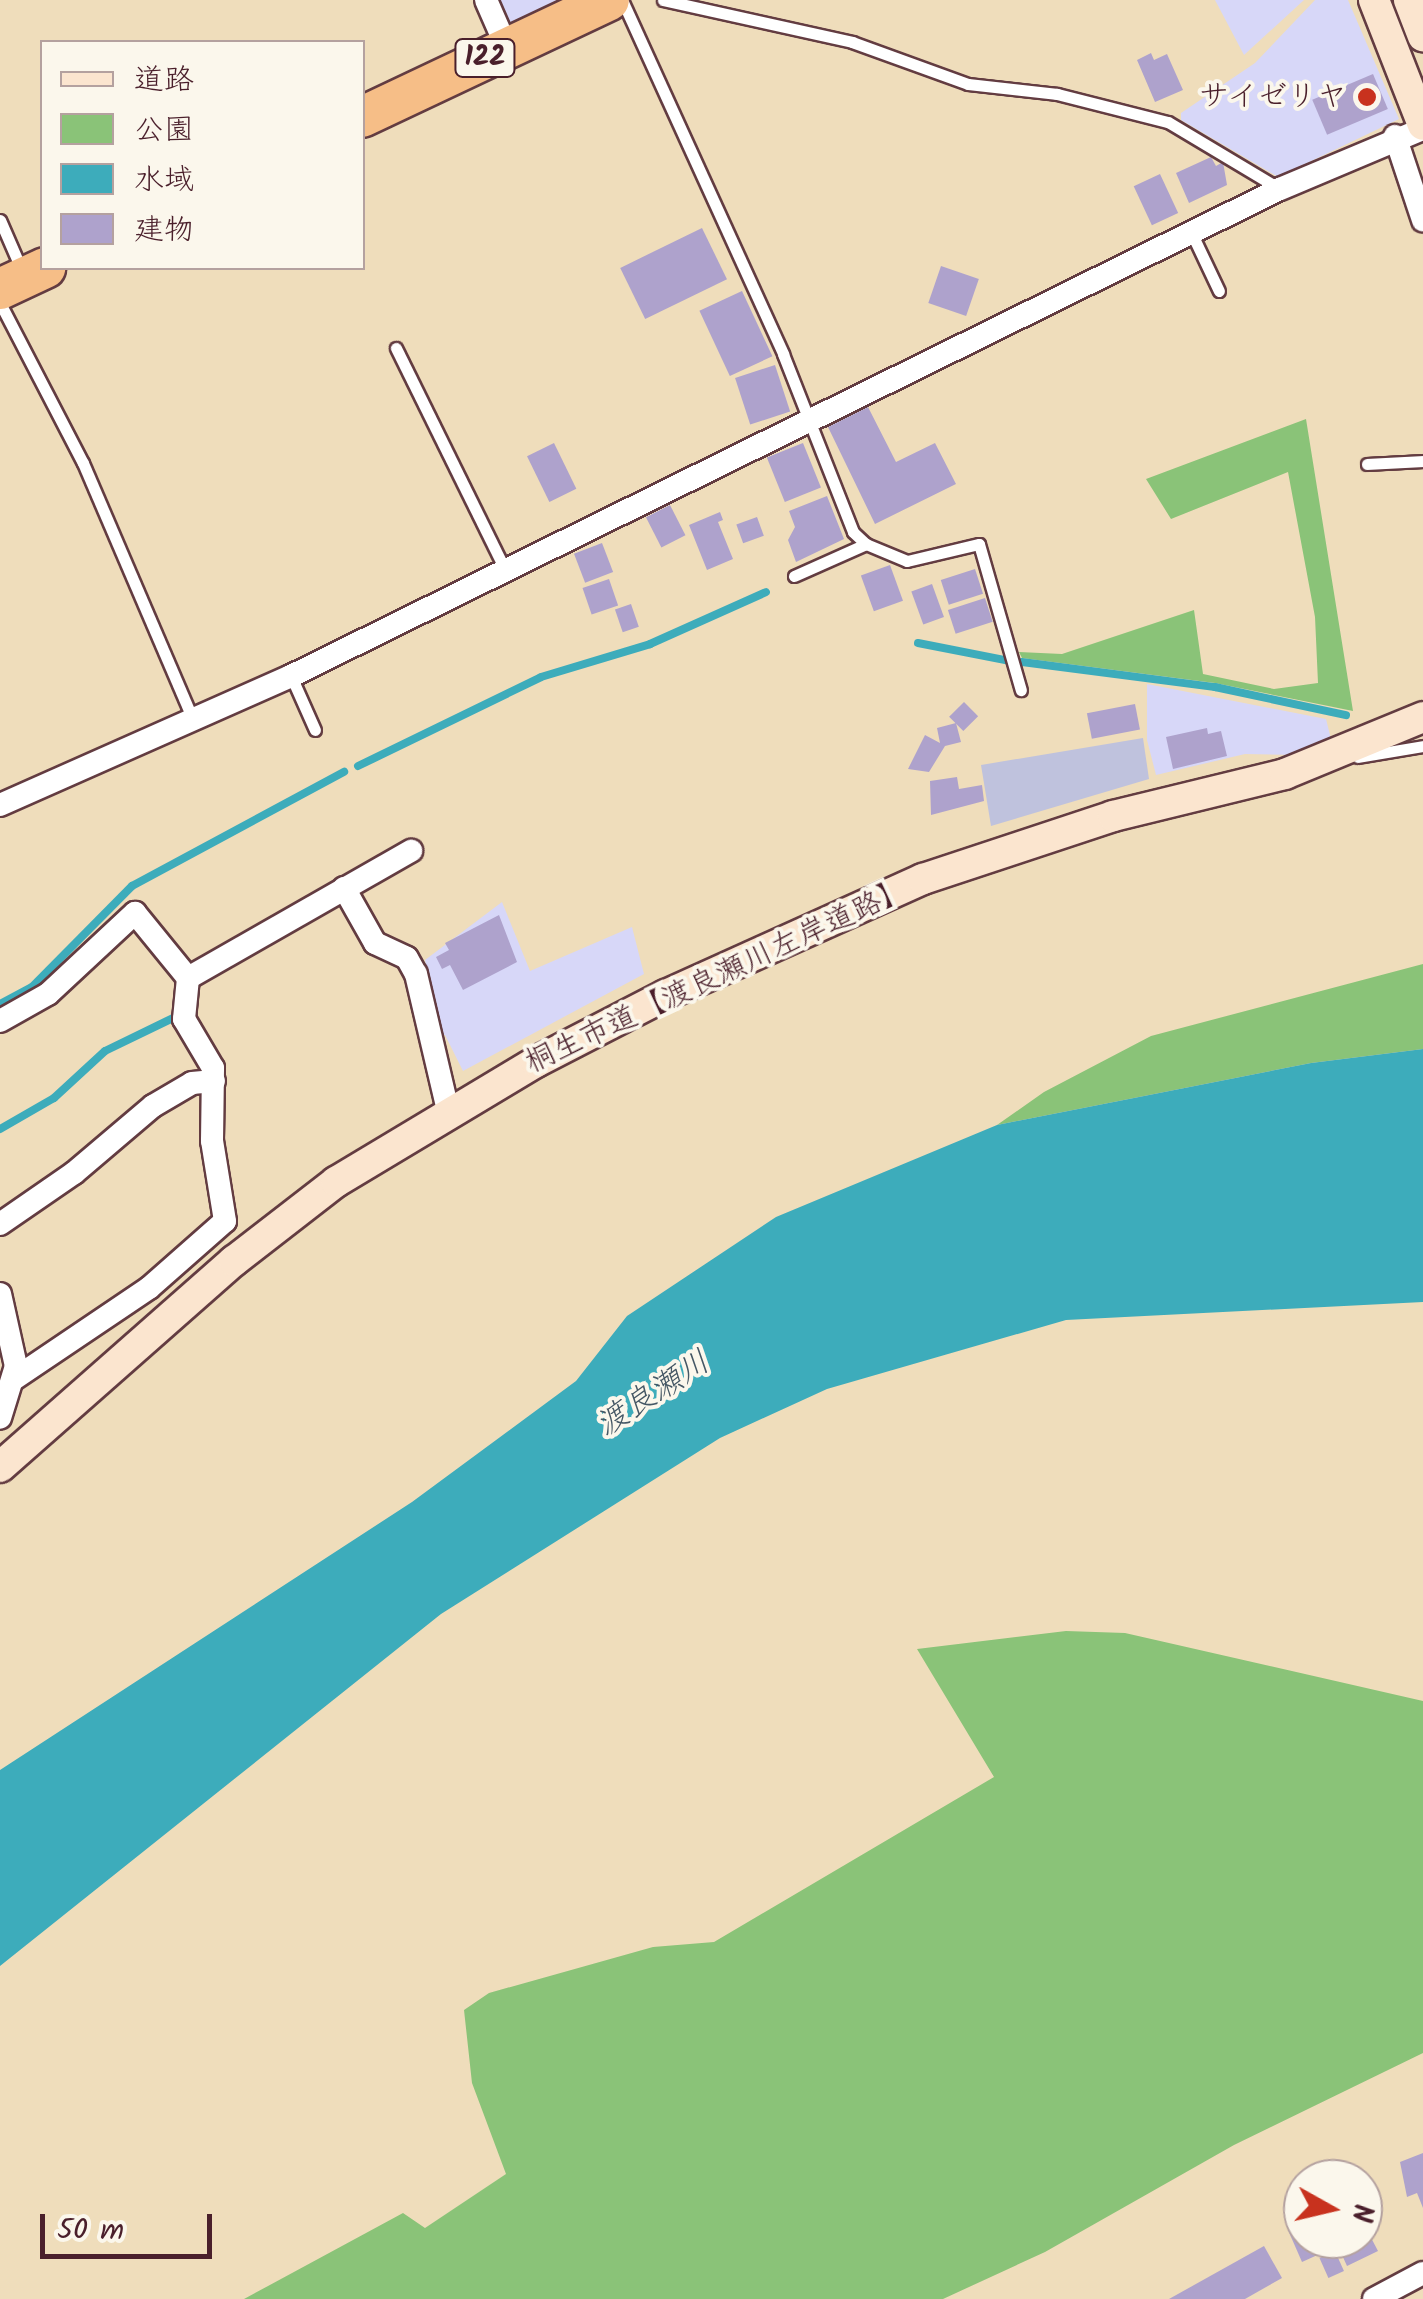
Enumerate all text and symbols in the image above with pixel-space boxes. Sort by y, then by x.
road number: 122 [452,35,518,81]
legend [40,40,365,270]
text: 道路 [134,57,194,105]
place label: サイゼリヤ [1197,79,1347,115]
marker: サイゼリヤ [1356,86,1378,108]
text: 公園 [134,107,194,155]
text: 水域 [134,157,194,205]
text: 建物 [134,207,194,255]
street label: 桐生市道【渡良瀬川左岸道路】 [520,872,916,1082]
water label: 渡良瀬川 [590,1344,718,1446]
north arrow [1283,2159,1383,2259]
scale bar [45,2194,218,2256]
text: N [1338,2201,1385,2225]
text: 50 m [57,2207,124,2255]

